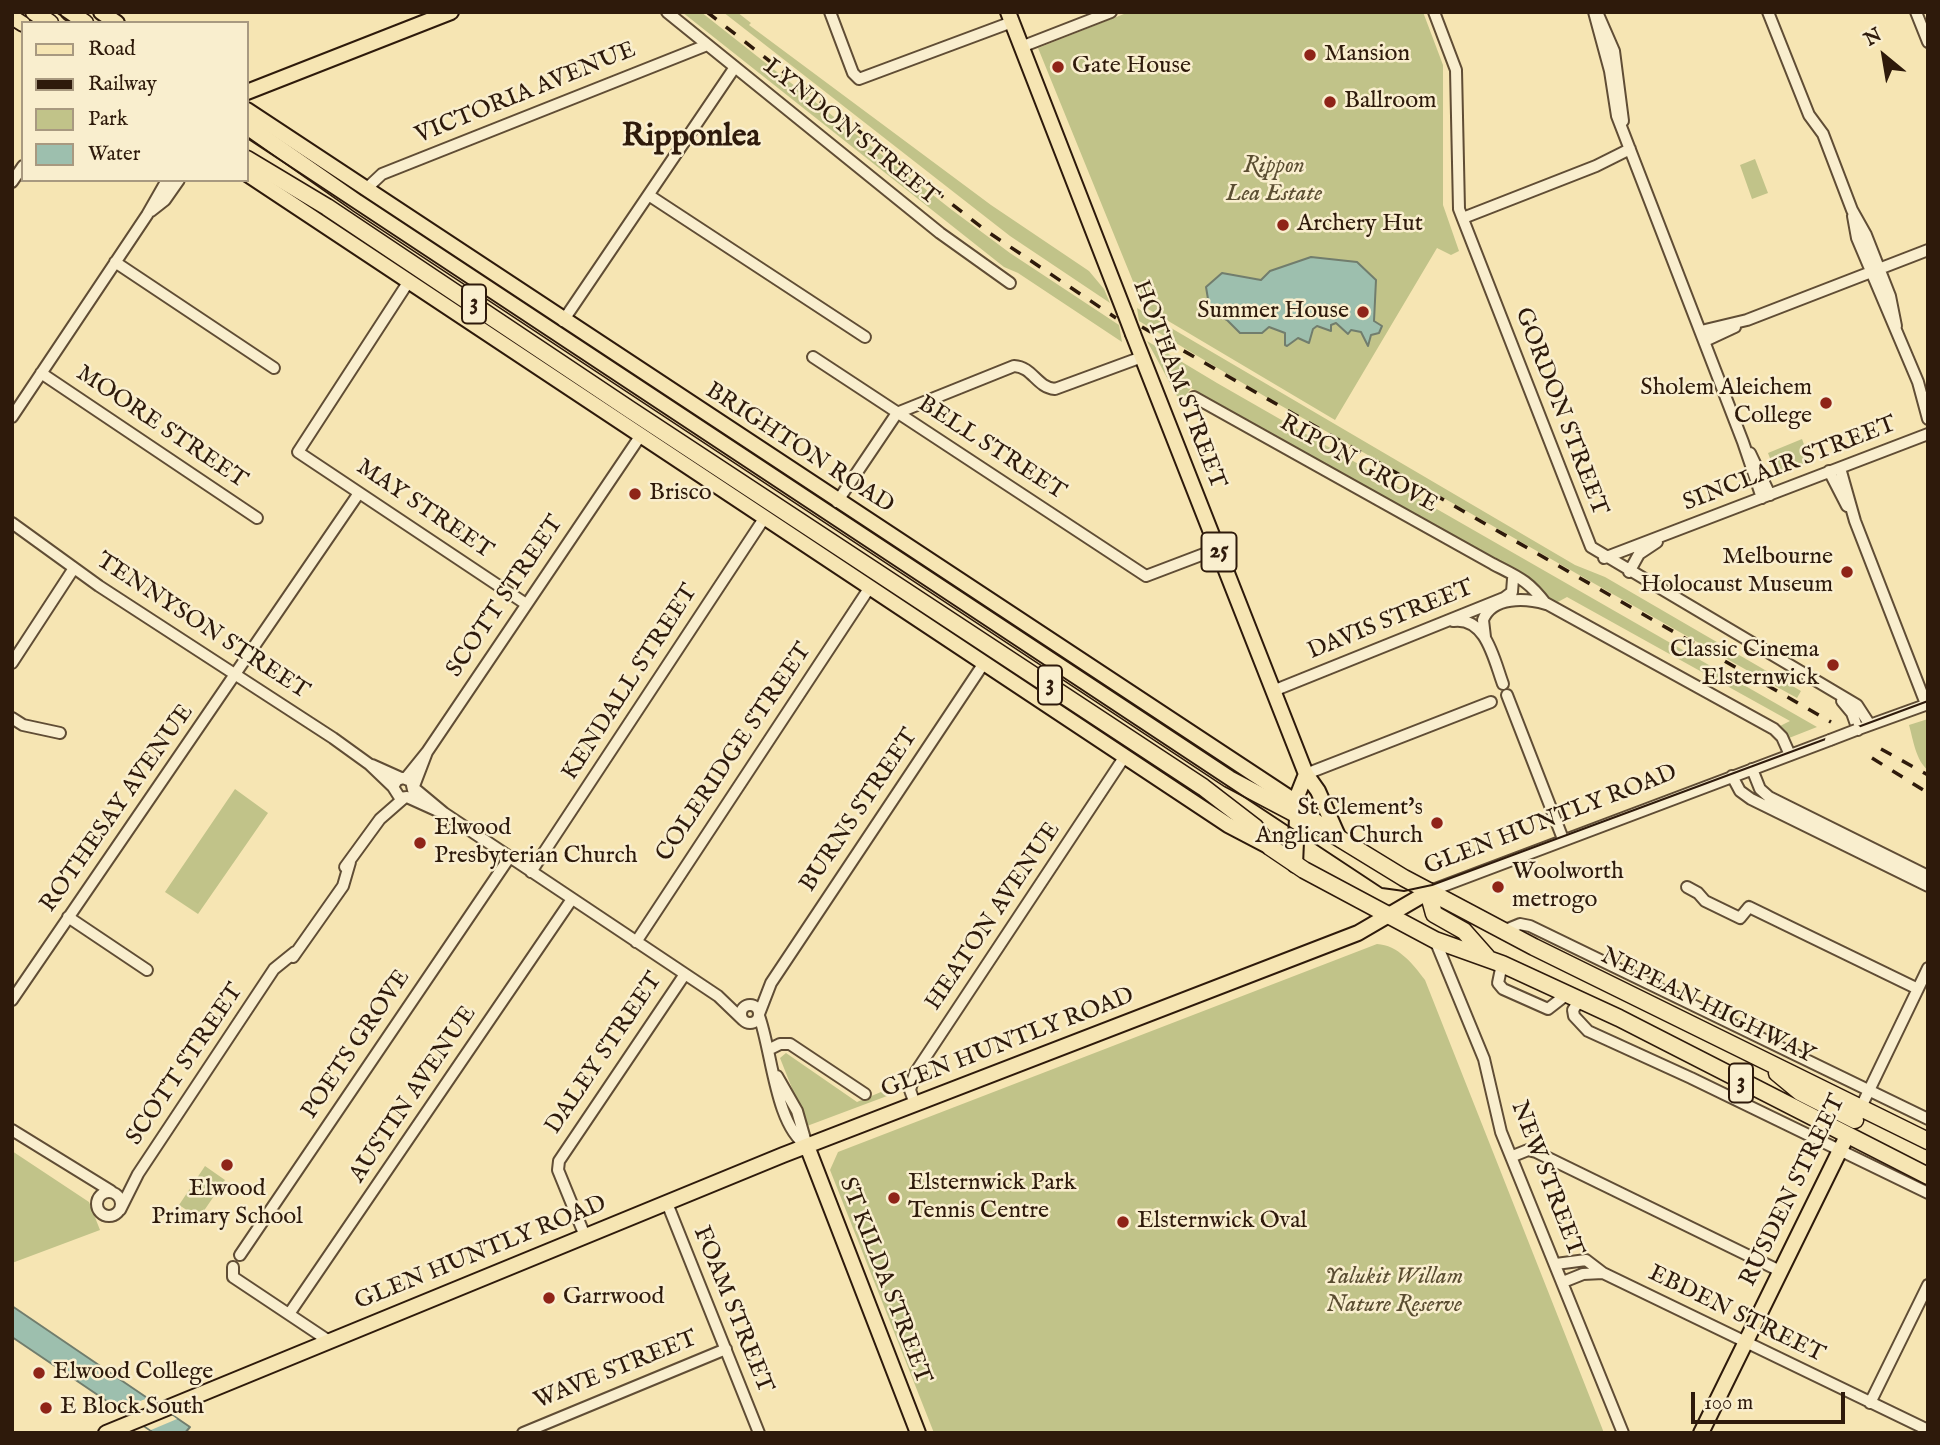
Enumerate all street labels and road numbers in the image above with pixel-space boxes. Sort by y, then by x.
street label: VICTORIA AVENUE [412,37,640,151]
street label: LYNDON STREET [756,53,944,213]
street label: HOTHAM STREET [1125,277,1231,493]
road number: 3 [462,284,486,324]
street label: GORDON STREET [1507,304,1613,520]
street label: MOORE STREET [70,360,252,496]
street label: BRIGHTON ROAD [699,377,899,521]
street label: BELL STREET [912,390,1070,508]
street label: RIPON GROVE [1274,410,1442,520]
street label: SINCLAIR STREET [1679,411,1901,519]
street label: MAY STREET [350,454,498,566]
street label: SCOTT STREET [441,511,571,683]
road number: 25 [1202,532,1236,572]
street label: TENNYSON STREET [90,547,314,707]
street label: DAVIS STREET [1304,575,1478,667]
street label: KENDALL STREET [557,580,705,786]
street label: COLERIDGE STREET [651,638,819,868]
road number: 3 [1038,666,1062,705]
street label: ROTHESAY AVENUE [35,699,201,919]
street label: BURNS STREET [795,724,925,898]
street label: GLEN HUNTLY ROAD [1421,759,1681,883]
street label: HEATON AVENUE [920,817,1068,1017]
street label: NEPEAN HIGHWAY [1595,943,1819,1071]
street label: POETS GROVE [296,965,418,1125]
street label: DALEY STREET [540,968,670,1140]
street label: SCOTT STREET [121,979,251,1151]
street label: GLEN HUNTLY ROAD [878,982,1138,1106]
street label: AUSTIN AVENUE [344,1001,484,1189]
road number: 3 [1729,1064,1753,1102]
street label: RUSDEN STREET [1735,1090,1853,1292]
street label: NEW STREET [1503,1097,1589,1261]
street label: ST KILDA STREET [831,1174,937,1388]
street label: GLEN HUNTLY ROAD [351,1190,611,1318]
street label: FOAM STREET [685,1222,779,1398]
street label: EBDEN STREET [1643,1260,1829,1370]
street label: WAVE STREET [530,1325,702,1417]

